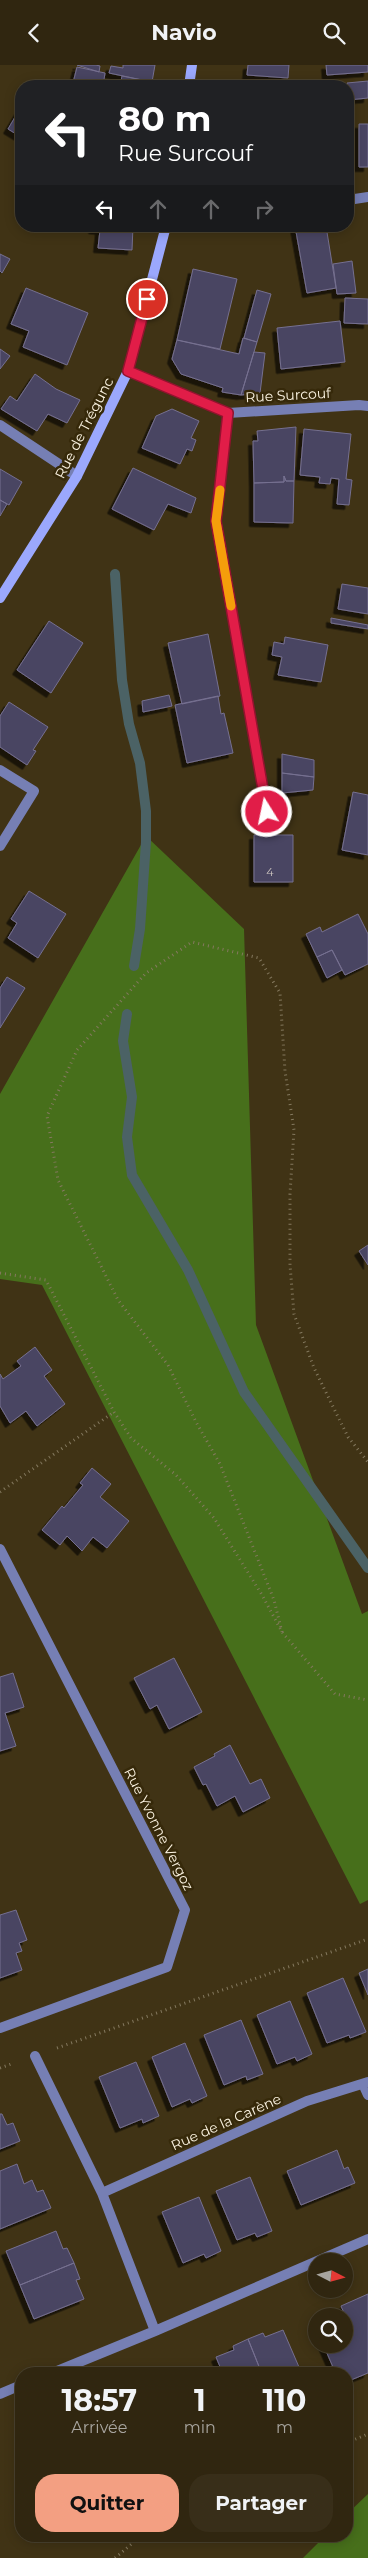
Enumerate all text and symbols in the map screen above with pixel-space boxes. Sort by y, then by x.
icon: back [20,19,48,47]
text: Navio [151,19,217,46]
icon: search [320,19,348,47]
text: 80 m [118,97,212,140]
icon: left [35,100,100,165]
text: Rue Surcouf [118,140,253,167]
icon: left [91,195,119,223]
icon: ahead [144,195,172,223]
icon: ahead [197,195,225,223]
icon: right [250,195,278,223]
pin [126,278,168,320]
icon: arrive [133,285,161,313]
street label: Rue de Trégunc [51,374,117,482]
street label: Rue Surcouf [245,384,333,406]
position arrow [240,785,292,837]
house number: 4 [266,865,274,879]
street label: Rue Yvonne Vergoz [120,1765,198,1893]
street label: Rue de la Carène [168,2090,284,2154]
north arrow [308,2253,352,2297]
map controls [308,2253,353,2353]
button: search [308,2308,353,2353]
text: 18:57 [62,2382,137,2419]
text: 1 [194,2382,206,2419]
text: 110 [262,2382,306,2419]
text: Arrivée [71,2418,127,2437]
text: min [184,2418,216,2437]
text: m [276,2418,293,2437]
button: Quitter [35,2474,179,2532]
button: Partager [189,2474,333,2532]

